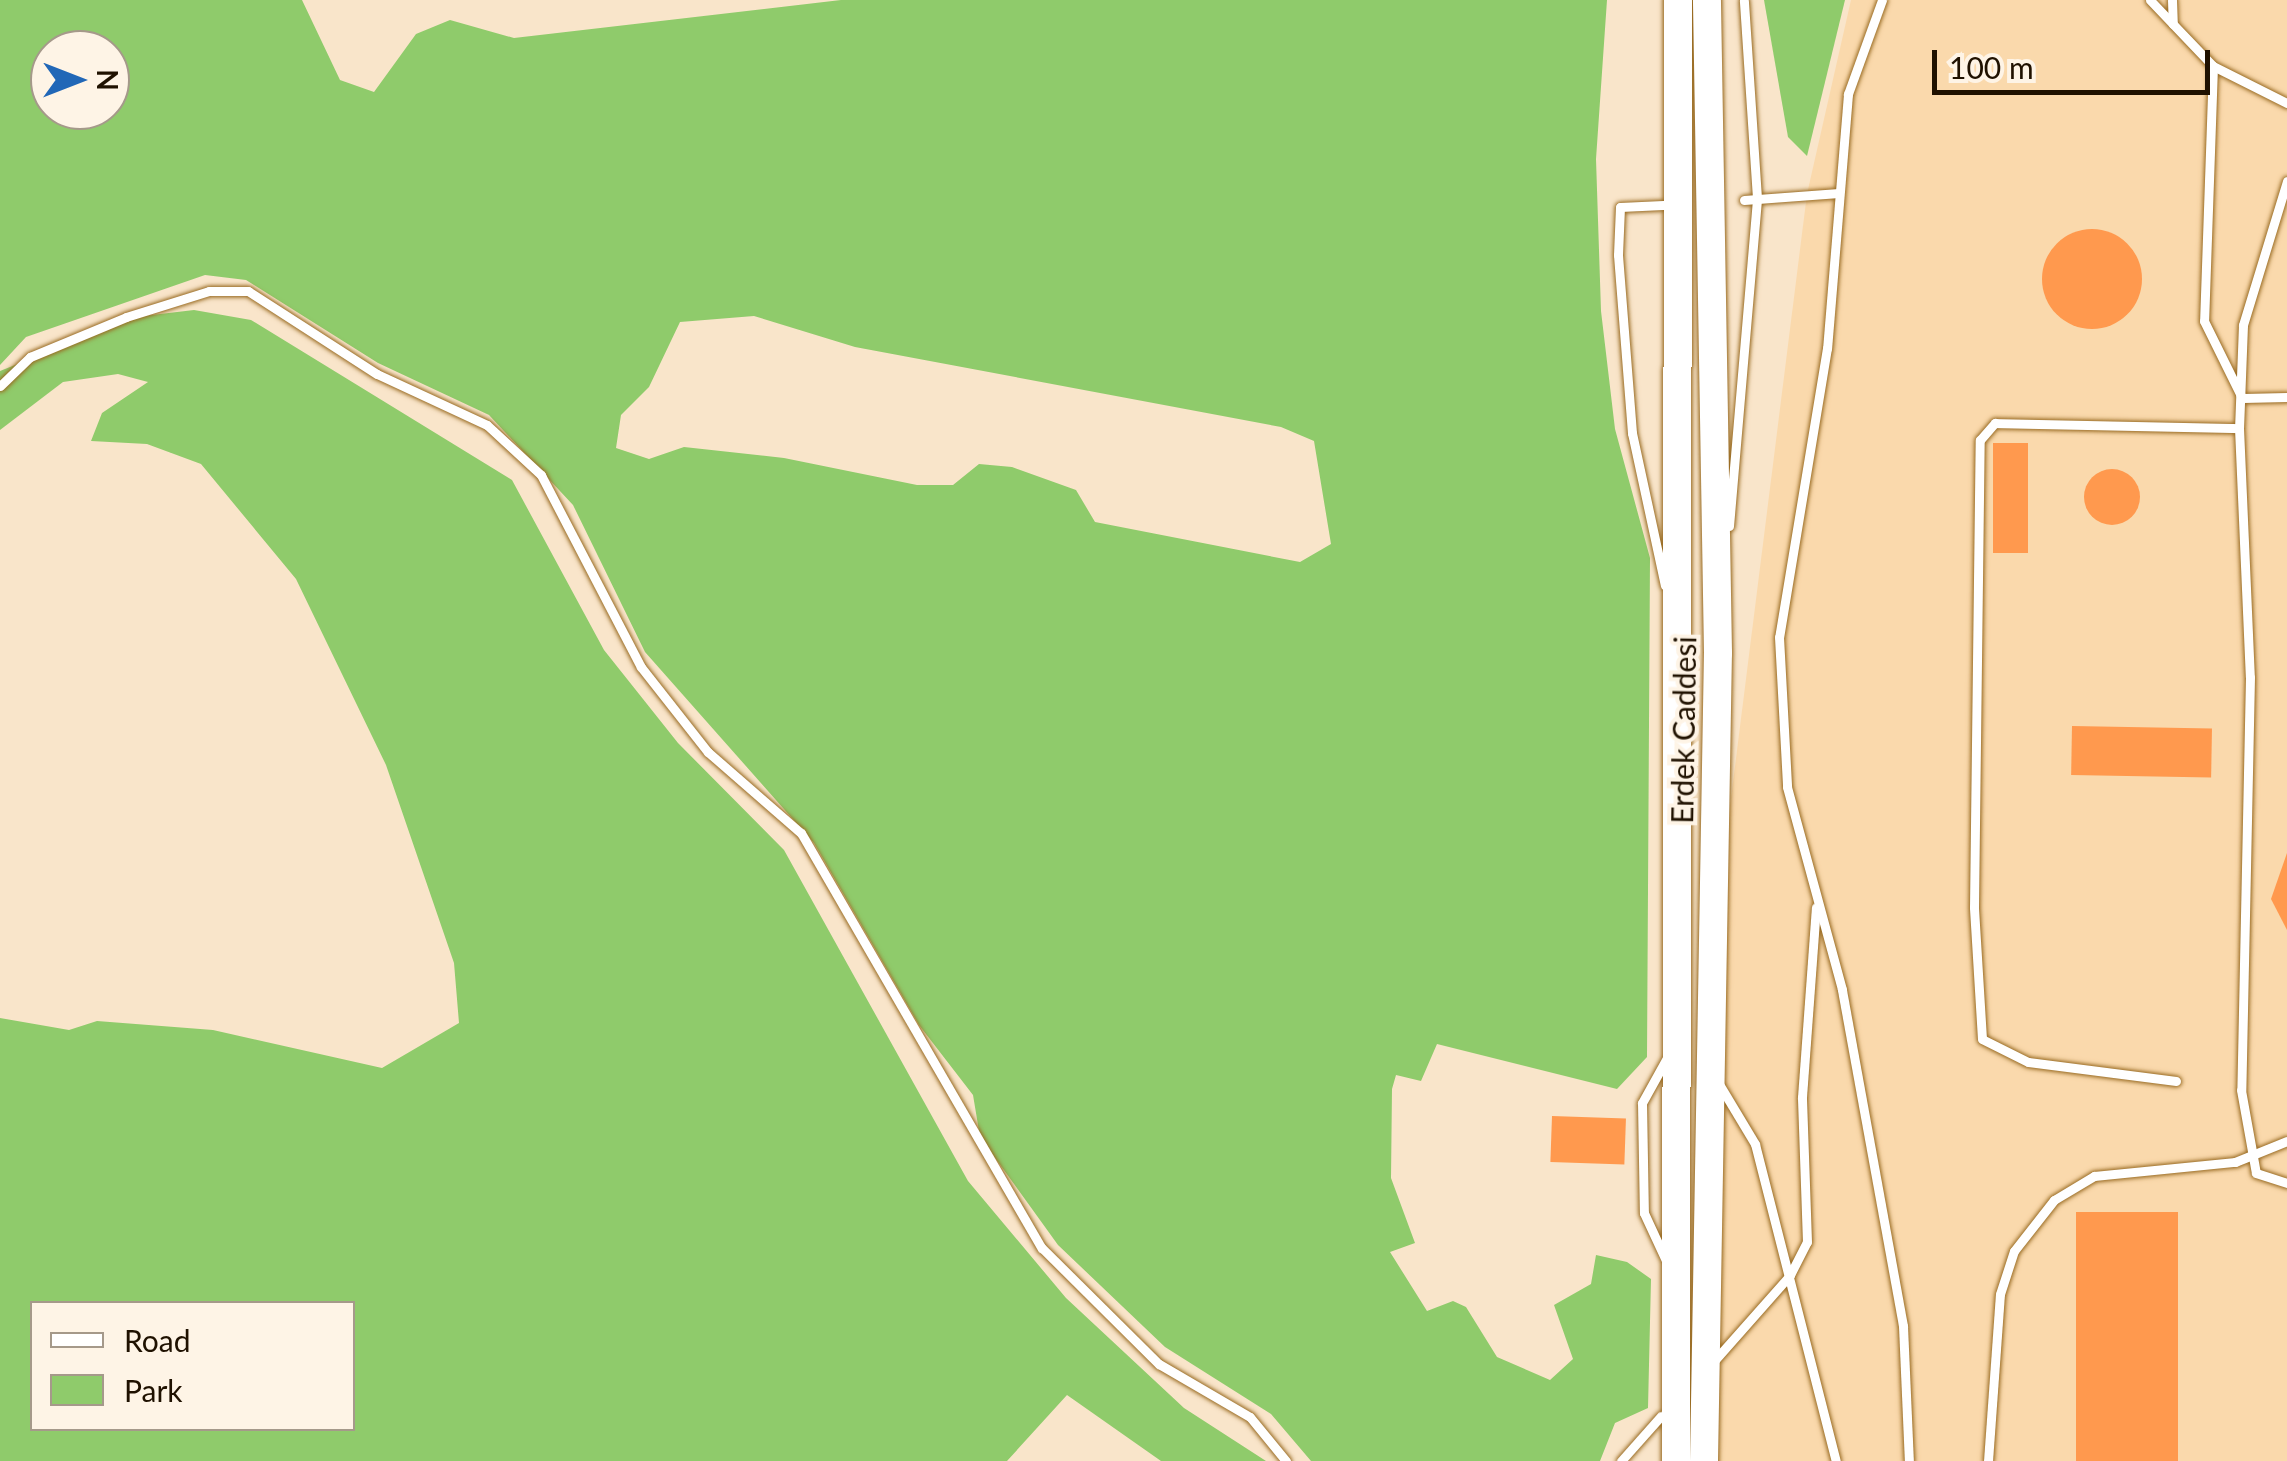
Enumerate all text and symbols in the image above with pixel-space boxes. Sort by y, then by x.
north arrow [30,30,130,130]
scale bar [1937,30,2214,92]
text: 100 m [1949,49,2034,85]
text: N [91,69,125,91]
street label: Erdek Caddesi [1663,636,1703,824]
legend [30,1301,355,1431]
text: Road [124,1322,191,1358]
text: Park [124,1372,183,1408]

